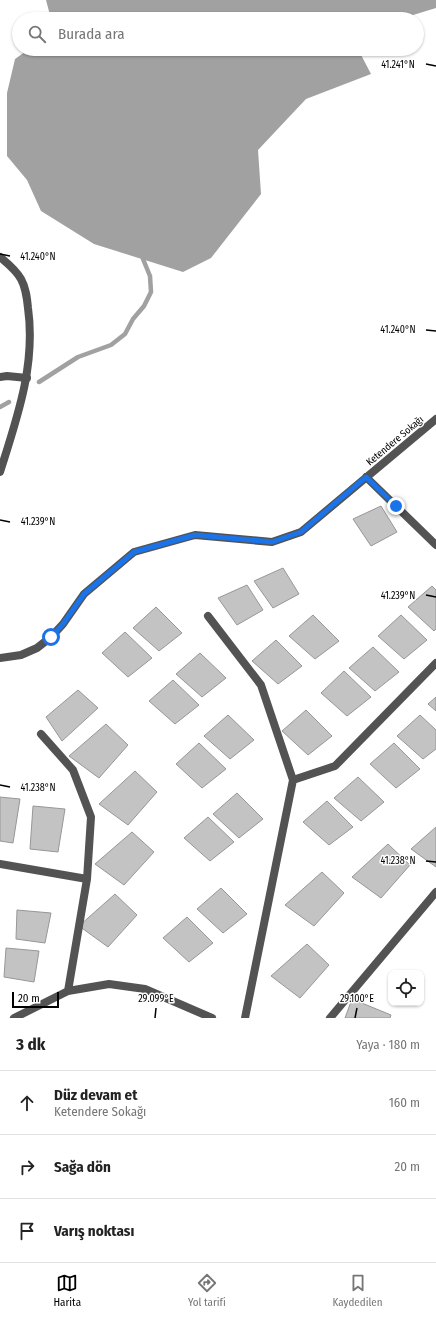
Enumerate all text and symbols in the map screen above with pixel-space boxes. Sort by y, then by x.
search box [12,12,424,56]
icon: search [26,23,48,45]
text: Burada ara [58,25,125,43]
text: 41.241°N [381,59,415,71]
text: 41.240°N [20,251,56,263]
text: 41.240°N [380,324,416,336]
street label: Ketendere Sokağı [364,414,426,468]
route end [387,497,405,515]
text: 41.239°N [21,516,55,528]
text: 41.239°N [381,590,415,602]
route start [42,628,60,646]
text: 41.238°N [21,782,55,794]
text: 41.238°N [381,855,415,867]
map controls [388,970,424,1006]
button: locate [388,970,424,1006]
scale bar [12,990,59,1009]
text: 20 m [18,992,40,1005]
text: 29.099°E [138,993,174,1005]
text: 29.100°E [340,993,374,1005]
text: 3 dk [16,1034,46,1055]
text: Yaya · 180 m [356,1037,420,1052]
text: Düz devam et [54,1086,137,1104]
icon: ahead [16,1092,38,1114]
text: 160 m [389,1095,420,1110]
text: Ketendere Sokağı [54,1104,146,1119]
icon: right [16,1156,38,1178]
text: Sağa dön [54,1158,111,1176]
text: 20 m [394,1159,420,1174]
icon: arrive [16,1220,38,1242]
text: Varış noktası [54,1222,134,1240]
tab: Harita [53,1272,81,1309]
tab: Yol tarifi [188,1272,226,1309]
tab: Kaydedilen [333,1272,383,1309]

